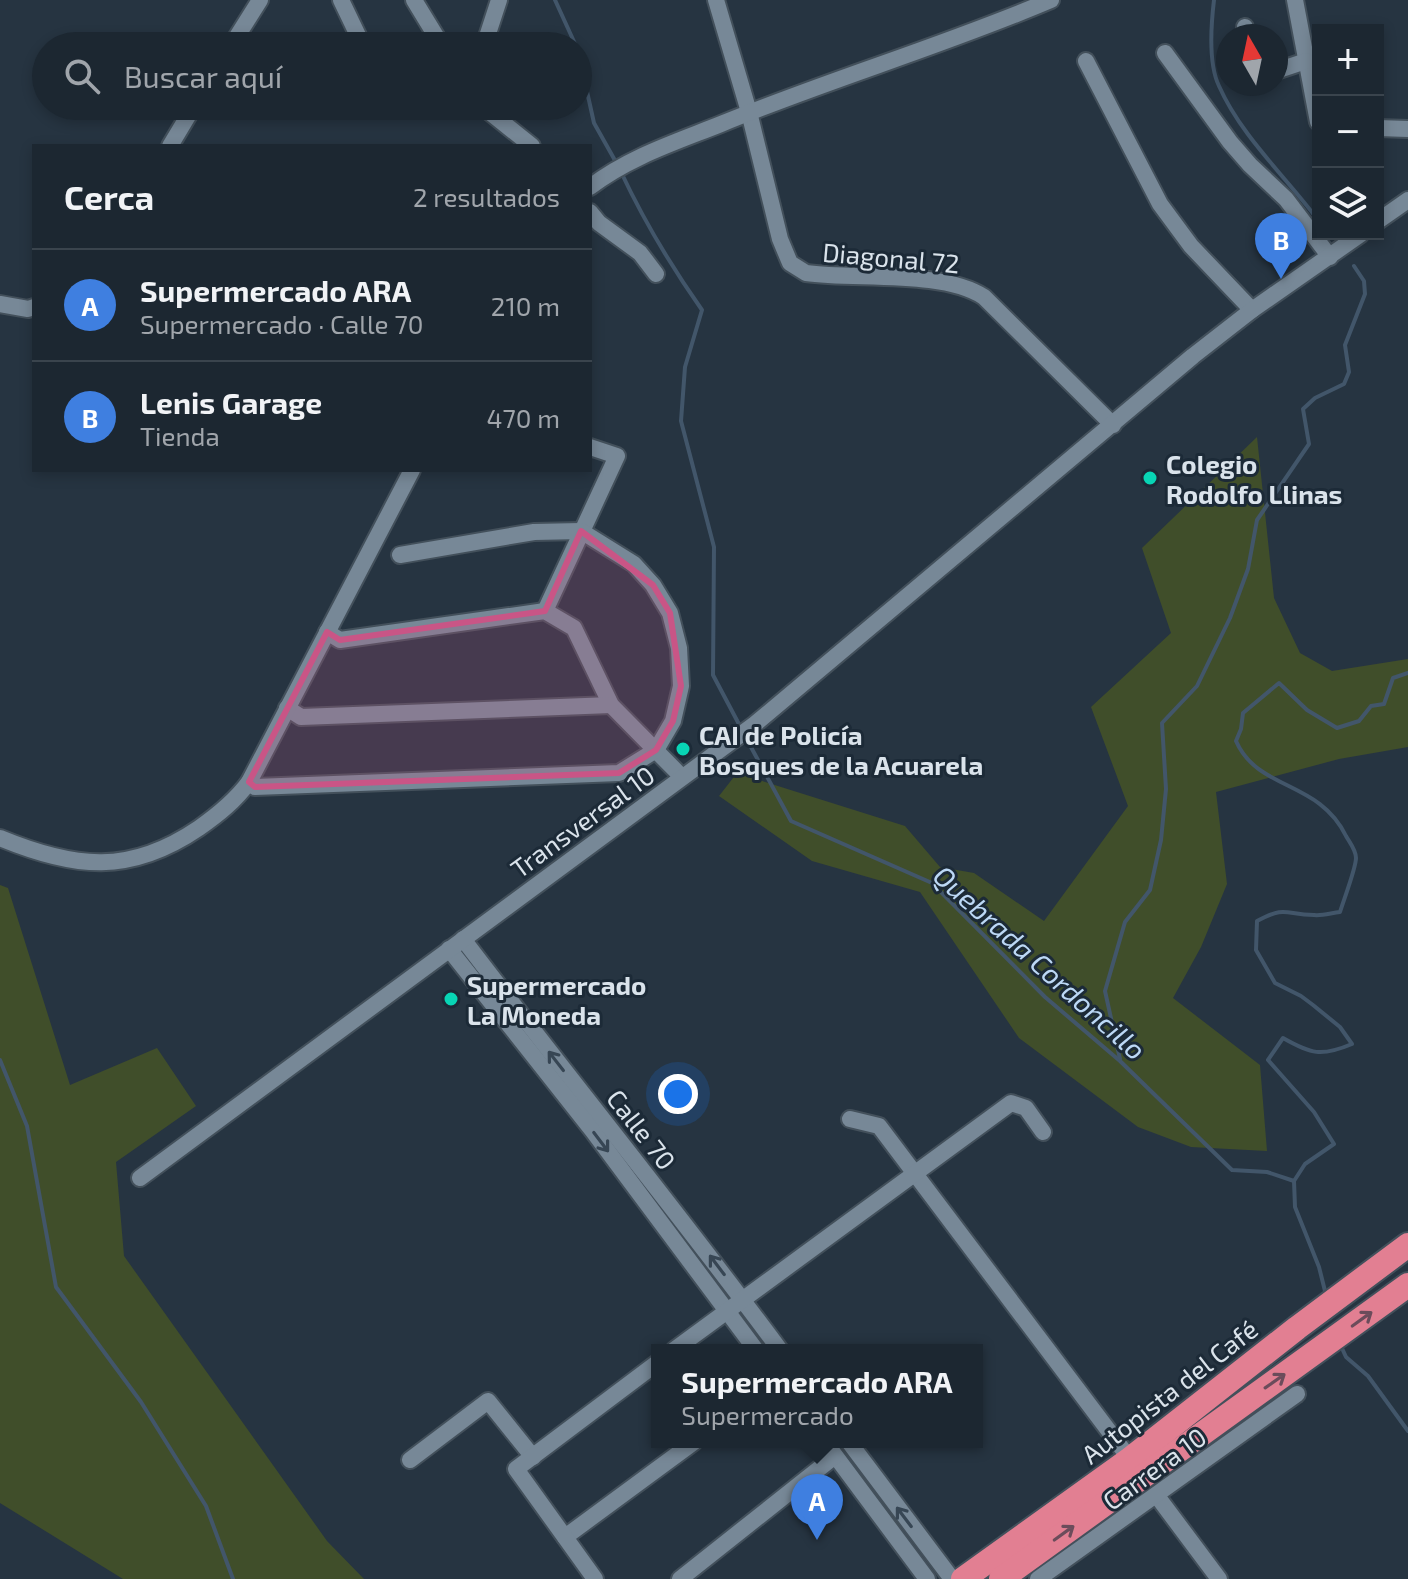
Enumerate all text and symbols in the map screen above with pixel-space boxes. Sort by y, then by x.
north arrow [1216,24,1288,96]
map controls [1312,24,1384,240]
button: + [1312,24,1384,96]
search box [32,32,592,120]
icon: search [60,54,104,98]
text: Buscar aquí [124,58,282,94]
button: − [1312,96,1384,168]
button: layers [1312,168,1384,240]
text: Cerca [64,176,154,217]
text: 2 resultados [413,181,560,212]
pin: B [1255,213,1307,279]
street label: Diagonal 72 [821,236,961,278]
text: Supermercado ARA [140,272,411,308]
text: A [82,290,98,321]
text: 210 m [491,290,560,321]
text: Supermercado · Calle 70 [140,308,423,339]
text: Lenis Garage [140,384,322,420]
text: B [82,402,98,433]
text: 470 m [486,402,560,433]
text: Tienda [140,420,220,451]
place label: Colegio Rodolfo Llinas [1166,448,1342,509]
marker: Colegio Rodolfo Llinas [1141,469,1159,487]
place label: CAI de Policía Bosques de la Acuarela [699,719,983,780]
marker: CAI de Policía Bosques de la Acuarela [674,740,692,758]
street label: Transversal 10 [504,758,660,884]
water label: Quebrada Cordoncillo [927,858,1153,1066]
place label: Supermercado La Moneda [467,969,646,1030]
marker: Supermercado La Moneda [442,990,460,1008]
one-way arrow [547,1051,565,1072]
your location [658,1074,698,1114]
street label: Calle 70 [601,1083,683,1175]
one-way arrow [593,1131,610,1152]
one-way arrow [708,1255,725,1276]
one-way arrow [1350,1310,1372,1327]
street label: Autopista del Café [1075,1313,1263,1469]
popup [651,1344,983,1448]
text: Supermercado ARA [681,1363,953,1399]
one-way arrow [1264,1373,1286,1390]
text: Supermercado [681,1399,854,1430]
street label: Carrera 10 [1096,1420,1212,1516]
pin: A [791,1474,843,1540]
one-way arrow [896,1507,913,1528]
one-way arrow [1053,1525,1074,1542]

